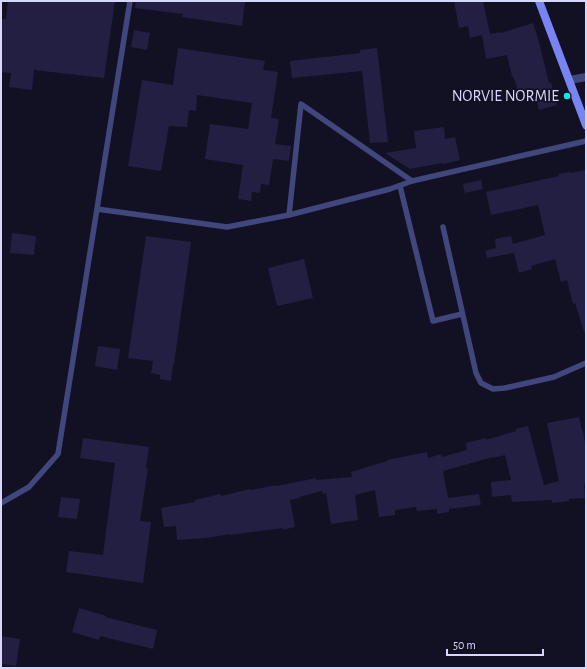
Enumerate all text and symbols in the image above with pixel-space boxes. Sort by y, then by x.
place label: NORVIE NORMIE [452,88,559,104]
marker: NORVIE NORMIE [562,91,572,101]
scale bar [447,631,543,657]
text: 50 m [453,639,476,651]

